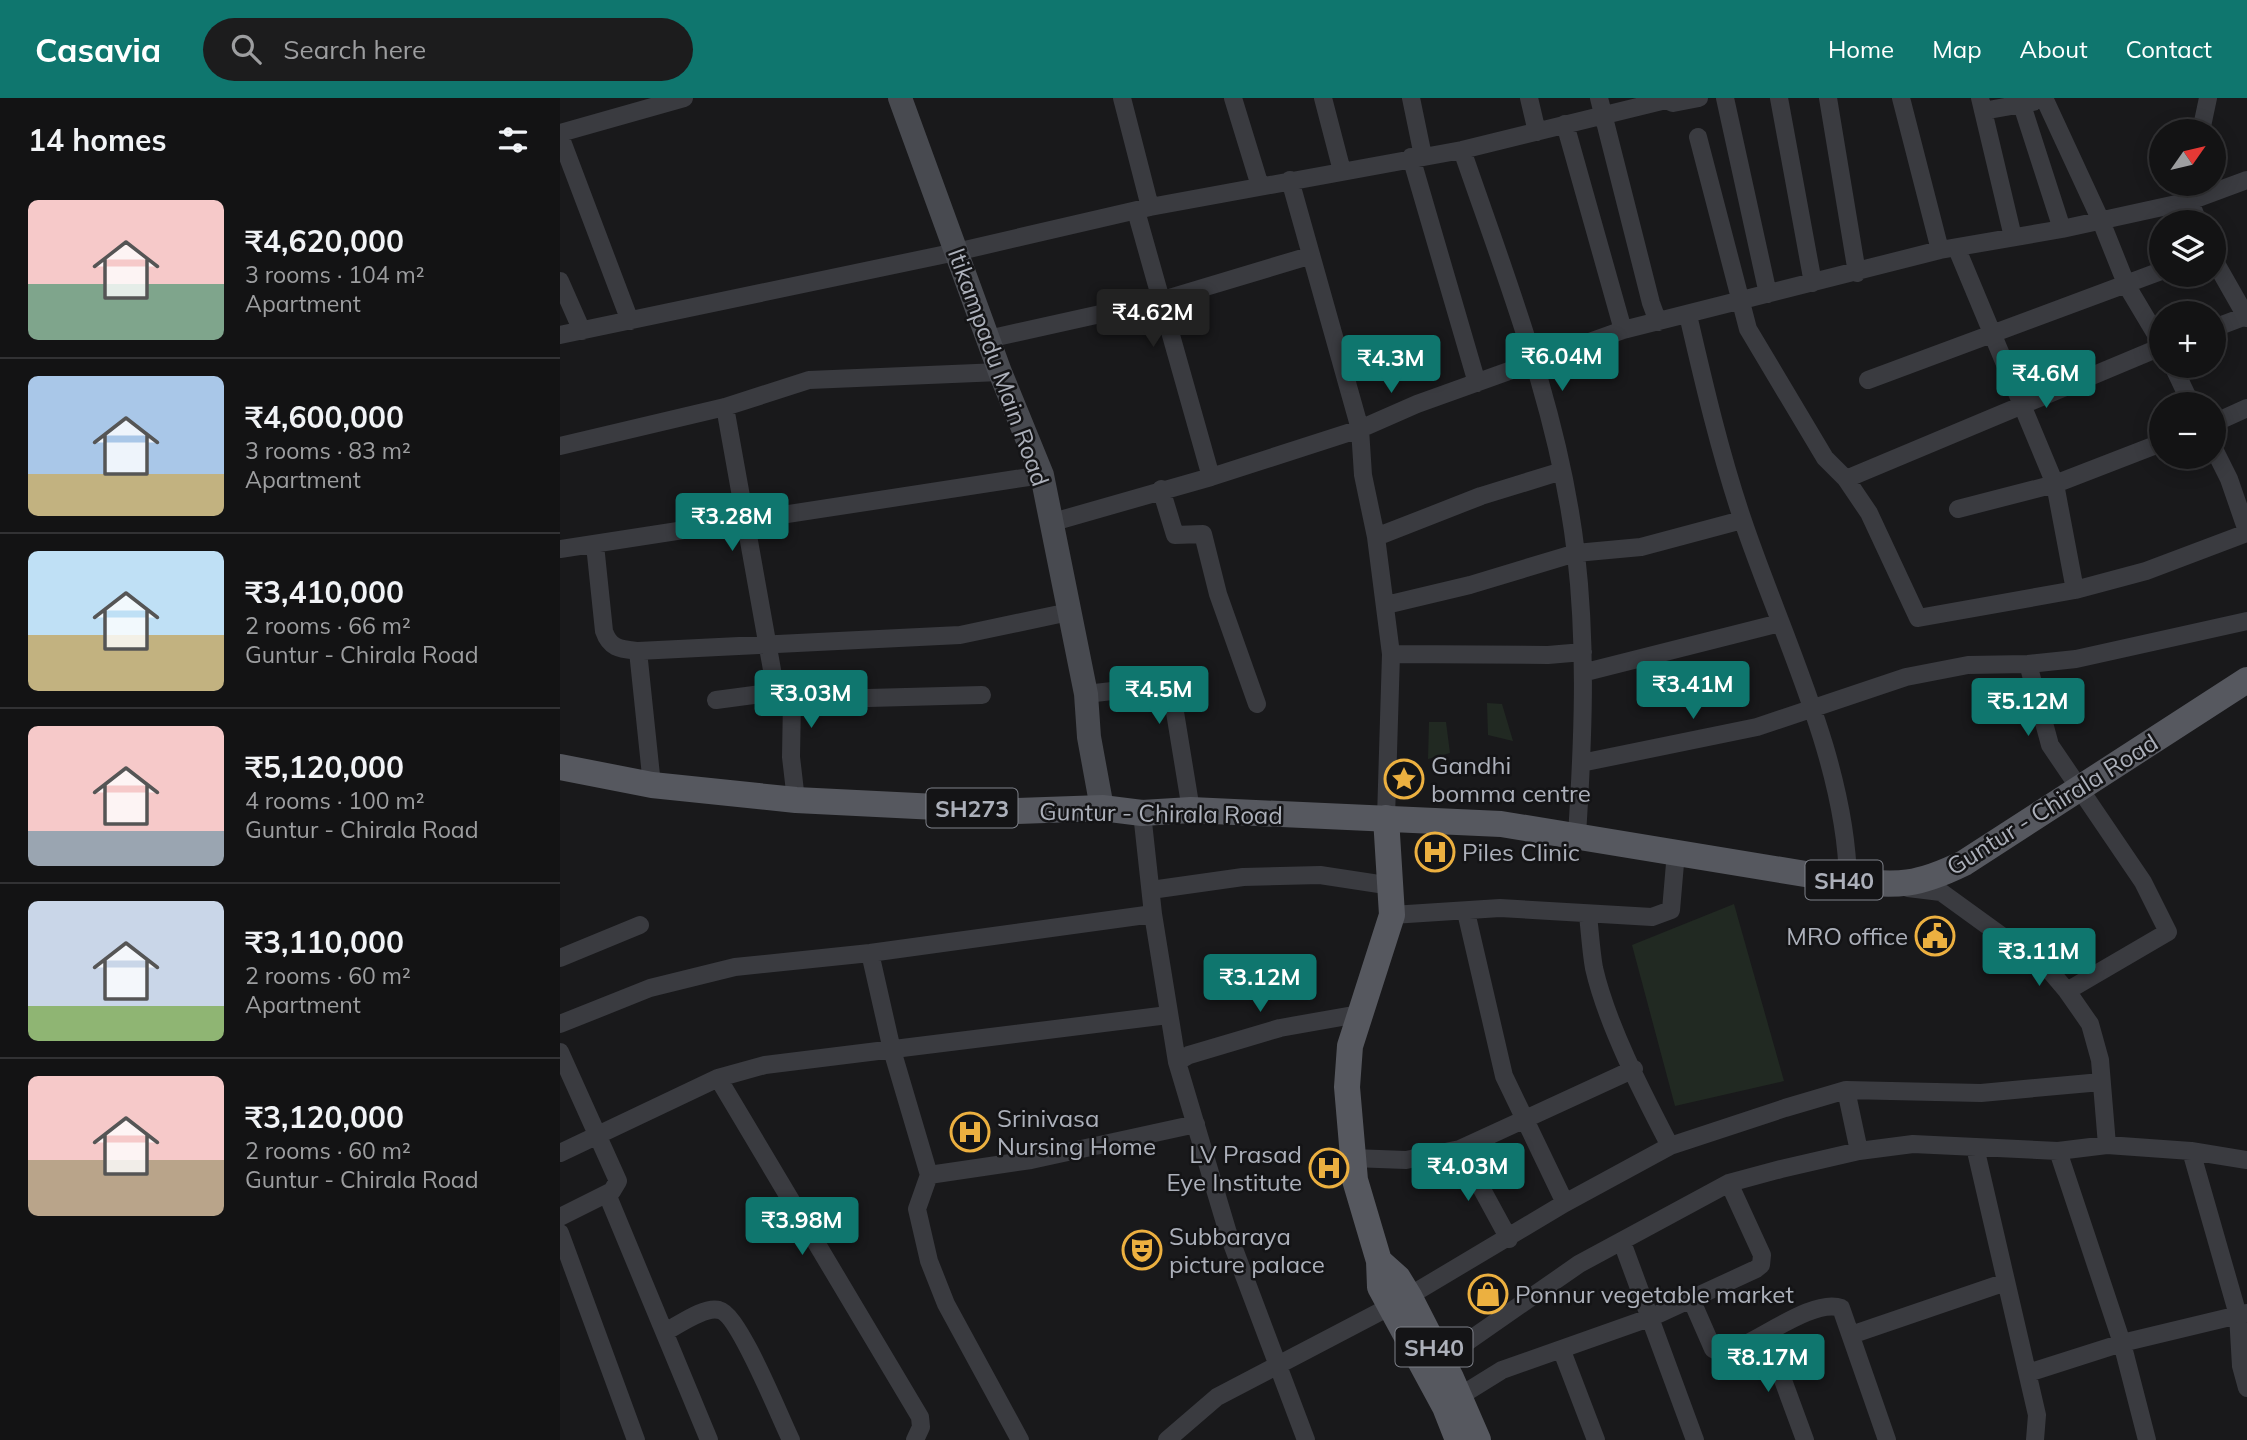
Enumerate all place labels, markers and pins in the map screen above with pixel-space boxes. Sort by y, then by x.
pin: ₹4.62M [1096,289,1210,349]
pin: ₹6.04M [1505,334,1619,393]
pin: ₹4.3M [1342,336,1440,395]
pin: ₹4.6M [1997,350,2095,410]
pin: ₹3.28M [675,494,789,553]
pin: ₹3.41M [1636,662,1750,721]
pin: ₹4.5M [1110,666,1208,726]
pin: ₹3.03M [754,670,868,730]
pin: ₹5.12M [1971,678,2085,738]
place label: Gandhi bomma centre [1431,750,1591,808]
place icon: Gandhi bomma centre [1383,758,1425,800]
hospital icon: Piles Clinic [1414,831,1456,873]
place label: Piles Clinic [1462,837,1580,867]
public building icon: MRO office [1914,915,1956,957]
place label: MRO office [1786,921,1908,951]
pin: ₹3.11M [1982,928,2096,988]
pin: ₹3.12M [1203,954,1317,1014]
place label: Srinivasa Nursing Home [997,1103,1156,1161]
hospital icon: Srinivasa Nursing Home [949,1111,991,1153]
place label: LV Prasad Eye Institute [1166,1139,1302,1197]
pin: ₹4.03M [1411,1144,1525,1203]
hospital icon: LV Prasad Eye Institute [1308,1147,1350,1189]
pin: ₹3.98M [745,1198,859,1257]
place label: Subbaraya picture palace [1169,1221,1325,1279]
theatre icon: Subbaraya picture palace [1121,1229,1163,1271]
shop icon: Ponnur vegetable market [1467,1273,1509,1315]
place label: Ponnur vegetable market [1515,1279,1794,1309]
pin: ₹8.17M [1711,1334,1825,1394]

